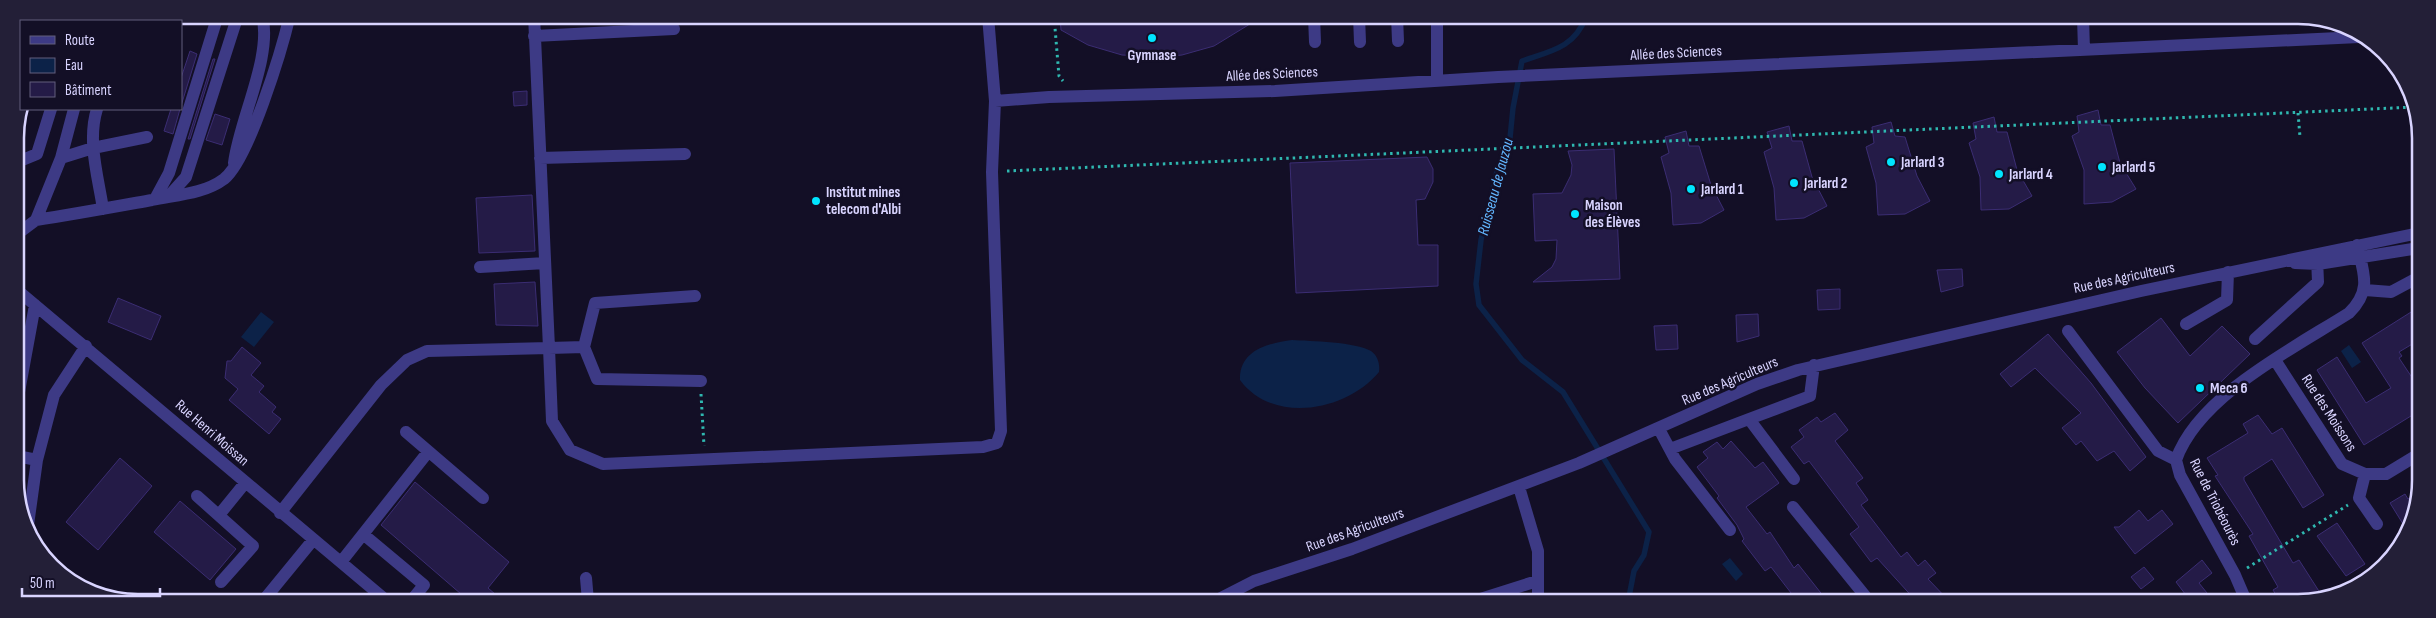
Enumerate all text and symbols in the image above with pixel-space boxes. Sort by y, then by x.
legend [20,20,182,110]
text: Route [65,31,95,50]
marker: Gymnase [1146,32,1158,44]
street label: Allée des Sciences [1629,41,1722,65]
place label: Gymnase [1128,46,1176,65]
text: Eau [65,56,83,75]
street label: Allée des Sciences [1225,62,1318,86]
text: Bâtiment [65,81,112,100]
water label: Ruisseau de Jauzou [1474,136,1518,238]
place label: Jarlard 3 [1900,153,1945,172]
marker: Jarlard 3 [1885,156,1897,168]
place label: Jarlard 5 [2111,158,2156,177]
marker: Jarlard 5 [2096,161,2108,173]
place label: Jarlard 4 [2008,165,2053,184]
marker: Jarlard 4 [1993,168,2005,180]
place label: Jarlard 2 [1803,174,1847,193]
marker: Jarlard 2 [1788,177,1800,189]
place label: Jarlard 1 [1700,180,1744,199]
place label: Institut mines telecom d'Albi [826,183,901,219]
marker: Jarlard 1 [1685,183,1697,195]
marker: Institut mines telecom d'Albi [810,195,822,207]
place label: Maison des Élèves [1585,196,1640,232]
marker: Maison des Élèves [1569,208,1581,220]
street label: Rue des Agriculteurs [2072,258,2176,298]
street label: Rue des Agriculteurs [1679,352,1781,410]
street label: Rue des Moissons [2297,371,2361,455]
place label: Meca 6 [2210,379,2248,398]
marker: Meca 6 [2194,382,2206,394]
street label: Rue Henri Moissan [171,396,253,470]
street label: Rue de Triobéourès [2185,455,2245,549]
street label: Rue des Agriculteurs [1304,504,1406,556]
scale bar [22,566,160,598]
text: 50 m [30,574,55,593]

